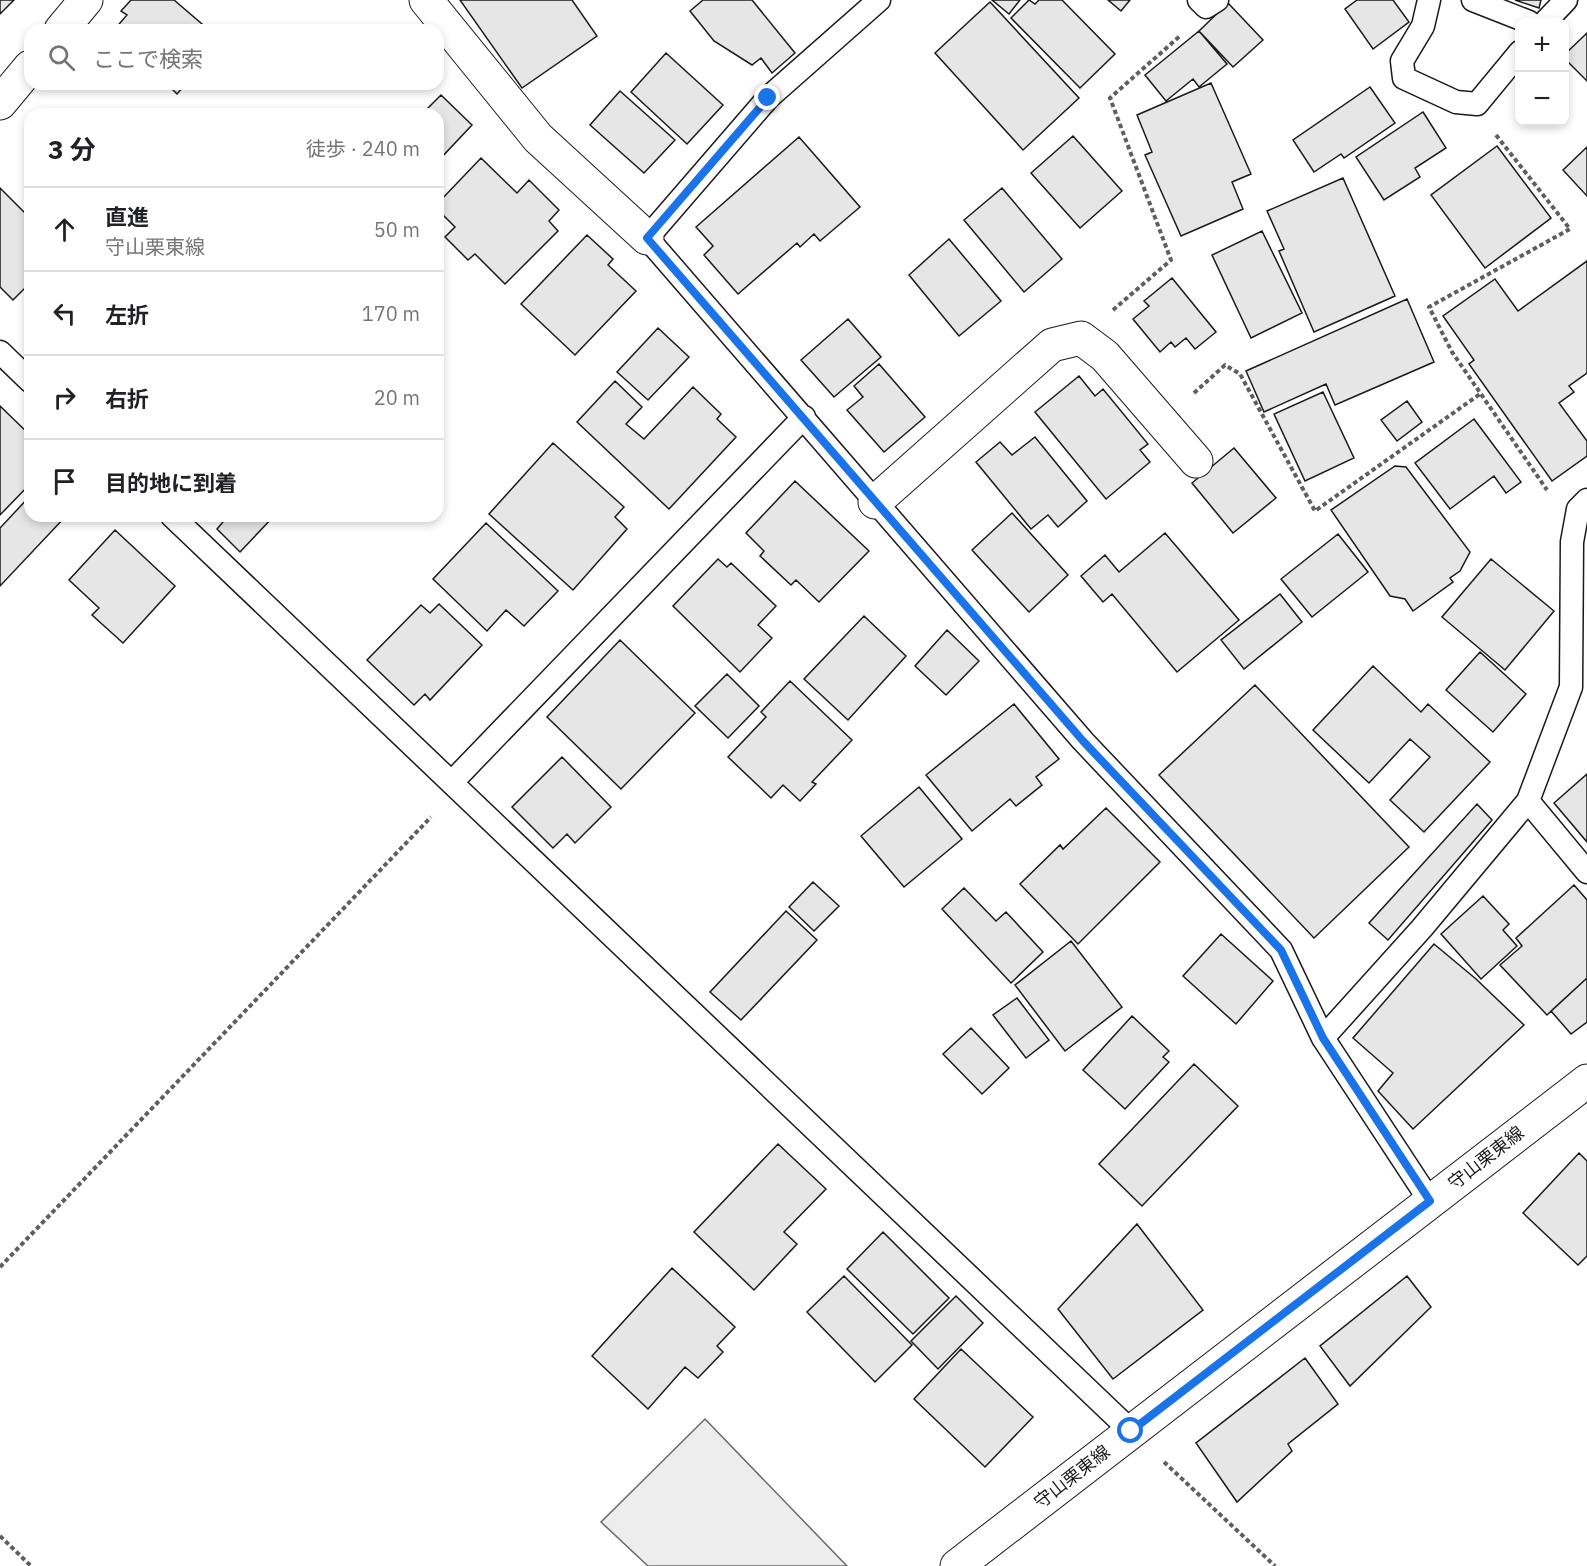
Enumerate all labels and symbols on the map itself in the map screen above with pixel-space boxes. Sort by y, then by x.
route end [754,84,780,110]
street label: 守山栗東線 [1443,1121,1528,1194]
route start [1117,1417,1143,1443]
street label: 守山栗東線 [1029,1440,1114,1513]

